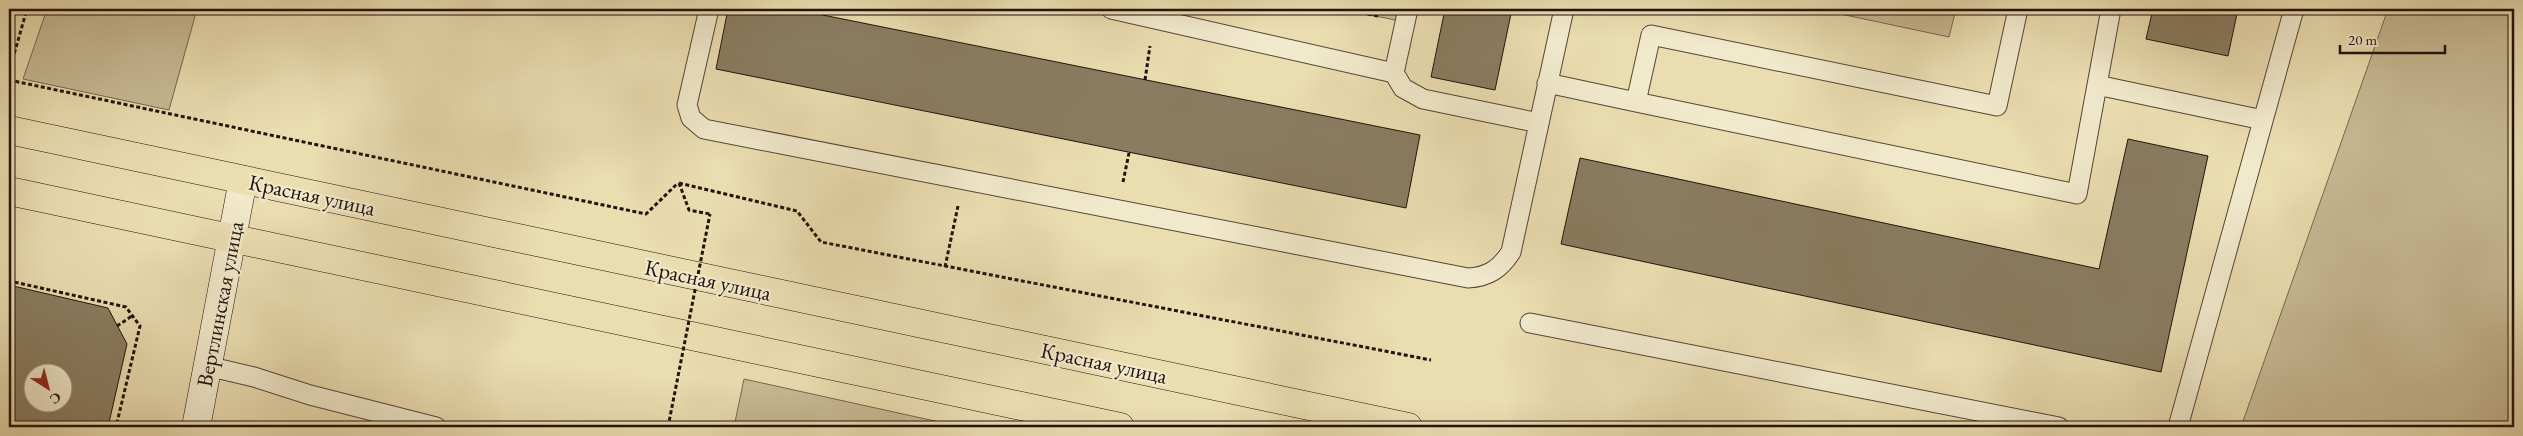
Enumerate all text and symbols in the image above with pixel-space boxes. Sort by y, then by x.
scale bar [2340,22,2446,54]
text: 20 m [2348,30,2377,49]
street label: Красная улица [246,167,378,223]
street label: Вертлинская улица [190,218,250,389]
street label: Красная улица [642,252,774,308]
street label: Красная улица [1038,335,1170,391]
north arrow [22,364,72,414]
text: С [46,388,65,409]

